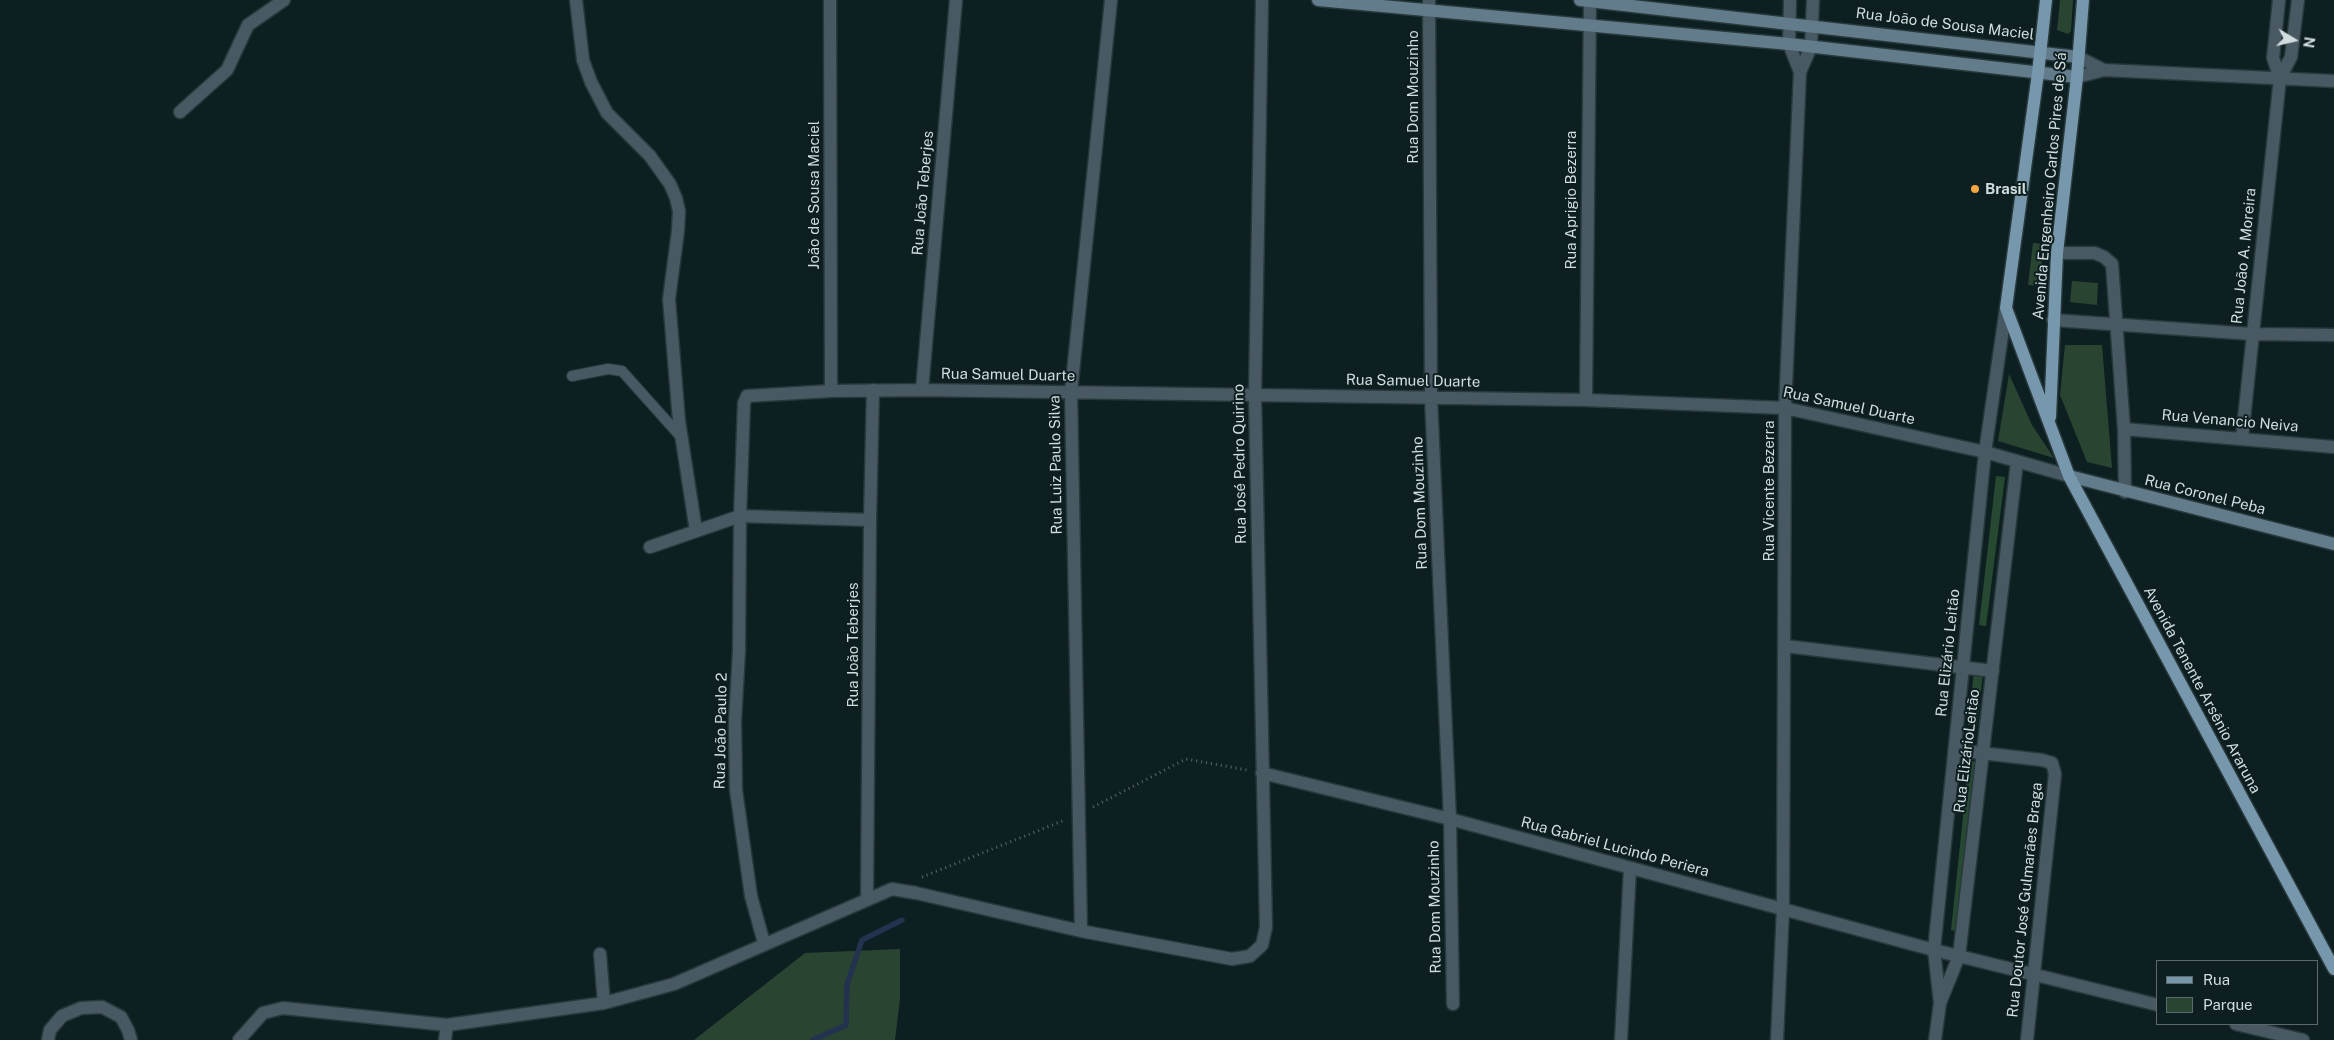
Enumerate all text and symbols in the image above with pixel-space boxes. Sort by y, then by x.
street label: Rua João de Sousa Maciel [1855,4,2035,44]
north arrow [2269,15,2319,65]
street label: Rua Dom Mouzinho [1404,30,1422,164]
text: N [2300,36,2318,49]
street label: Avenida Engenheiro Carlos Pires de Sá [2029,52,2071,320]
street label: João de Sousa Maciel [805,121,823,269]
street label: Rua João Teberjes [909,130,937,256]
street label: Rua Aprigio Bezerra [1562,131,1580,269]
place label: Brasil [1985,180,2027,198]
marker: Brasil [1969,183,1981,195]
street label: Rua João A. Moreira [2228,187,2260,325]
street label: Rua Samuel Duarte [941,365,1075,385]
street label: Rua Samuel Duarte [1346,371,1480,391]
street label: Rua Samuel Duarte [1781,383,1917,429]
street label: Rua José Pedro Quirino [1230,384,1250,544]
street label: Rua Luiz Paulo Silva [1046,395,1066,535]
street label: Rua Venancio Neiva [2161,406,2299,436]
street label: Rua Vicente Bezerra [1760,420,1778,562]
street label: Rua Dom Mouzinho [1409,436,1431,570]
street label: Rua Coronel Peba [2143,471,2267,519]
street label: Rua João Teberjes [844,583,862,707]
street label: Avenida Tenente Arsênio Araruna [2140,583,2264,797]
street label: Rua Elizário Leitão [1932,588,1964,718]
street label: Rua João Paulo 2 [711,672,731,790]
street label: Rua ElizárioLeitão [1950,688,1984,814]
street label: Rua Doutor José Gulmarães Braga [2004,782,2046,1018]
street label: Rua Gabriel Lucindo Periera [1519,813,1711,881]
street label: Rua Dom Mouzinho [1425,840,1445,974]
legend [2156,960,2319,1025]
text: Rua [2203,971,2230,988]
text: Parque [2203,996,2253,1013]

